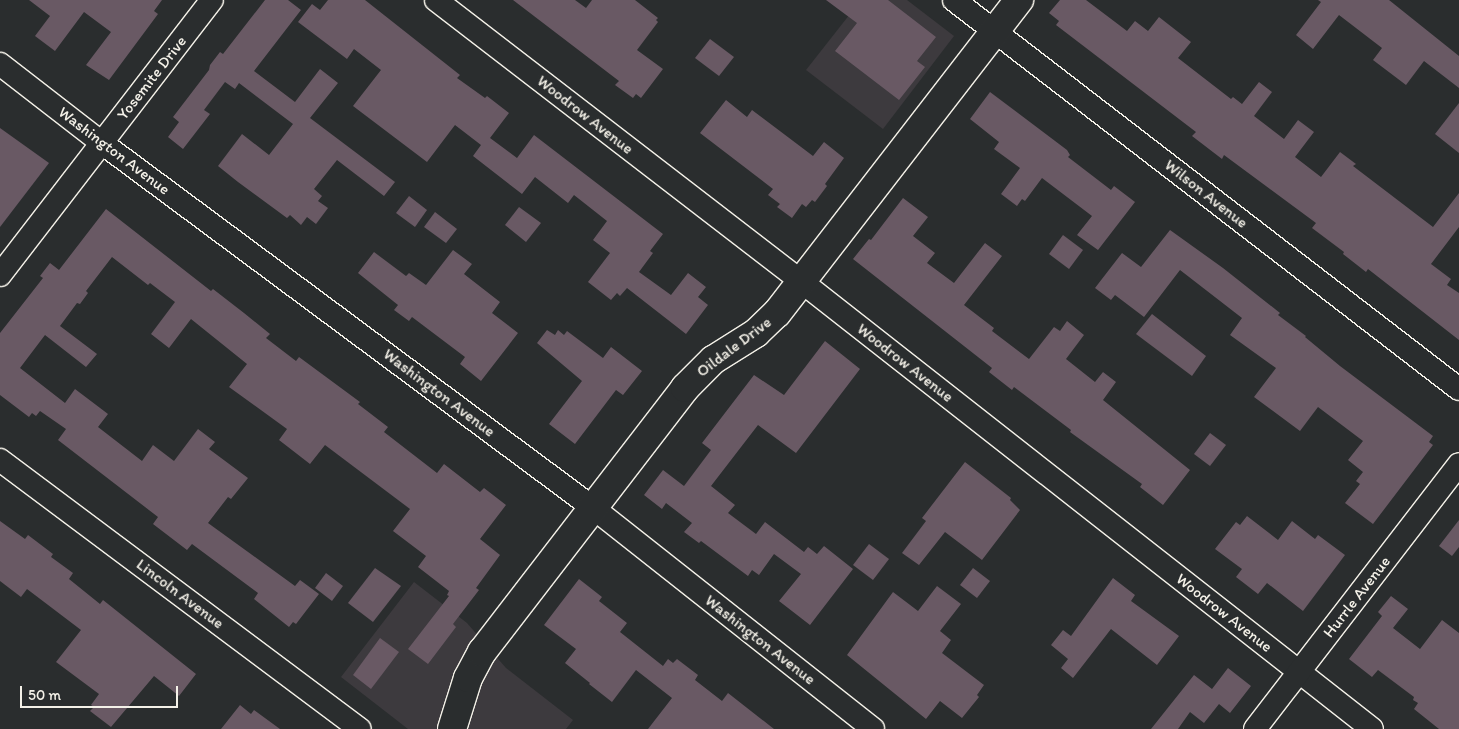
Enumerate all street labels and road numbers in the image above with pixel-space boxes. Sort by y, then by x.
street label: Yosemite Drive [113,32,191,124]
street label: Woodrow Avenue [533,71,637,159]
street label: Washington Avenue [54,103,174,199]
street label: Wilson Avenue [1161,156,1251,232]
street label: Oildale Drive [693,313,775,381]
street label: Woodrow Avenue [853,319,957,407]
street label: Washington Avenue [379,345,499,441]
street label: Hurrle Avenue [1319,552,1395,642]
street label: Lincoln Avenue [133,555,227,633]
street label: Woodrow Avenue [1172,569,1276,657]
street label: Washington Avenue [701,591,819,689]

